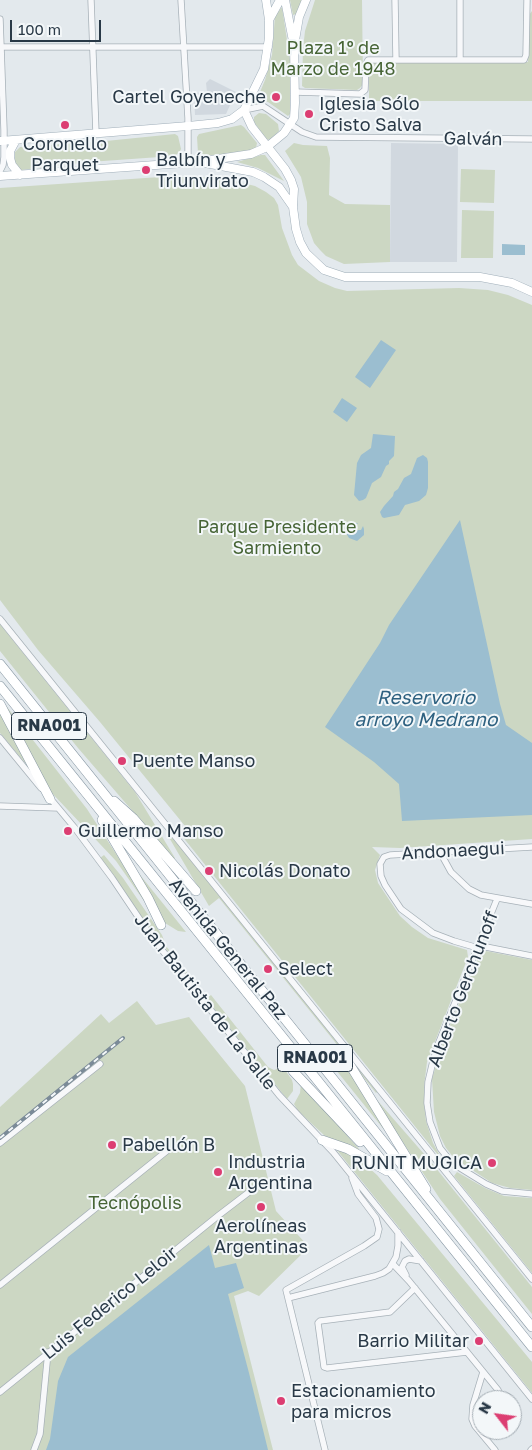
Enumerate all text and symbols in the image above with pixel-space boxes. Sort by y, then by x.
scale bar [12,10,104,42]
text: 100 m [18,20,61,38]
park label: Plaza 1º de Marzo de 1948 [271,37,395,80]
place label: Cartel Goyeneche [112,86,266,108]
marker: Cartel Goyeneche [270,91,282,103]
place label: Iglesia Sólo Cristo Salva [319,93,422,136]
marker: Iglesia Sólo Cristo Salva [303,108,315,120]
marker: Coronello Parquet [59,119,71,131]
street label: Galván [443,128,503,150]
place label: Coronello Parquet [23,133,107,176]
place label: Balbín y Triunvirato [156,149,249,192]
marker: Balbín y Triunvirato [140,164,152,176]
park label: Parque Presidente Sarmiento [198,516,356,558]
water label: Reservorio arroyo Medrano [355,687,497,731]
road number: RNA001 [12,712,86,739]
place label: Puente Manso [132,750,255,772]
marker: Puente Manso [116,755,128,767]
place label: Guillermo Manso [78,820,223,842]
marker: Guillermo Manso [62,825,74,837]
street label: Andonaegui [401,838,505,864]
place label: Nicolás Donato [219,860,351,882]
marker: Nicolás Donato [203,865,215,877]
street label: Avenida General Paz [164,874,292,1024]
street label: Alberto Gerchunoff [423,908,503,1070]
street label: Juan Bautista de La Salle [129,910,281,1094]
place label: Select [278,958,333,980]
marker: Select [262,963,274,975]
road number: RNA001 [278,1044,352,1072]
place label: Pabellón B [122,1134,215,1156]
marker: Pabellón B [106,1139,118,1151]
place label: Industria Argentina [228,1151,313,1194]
place label: RUNIT MUGICA [351,1152,482,1174]
marker: RUNIT MUGICA [486,1157,498,1169]
marker: Industria Argentina [212,1166,224,1178]
park label: Tecnópolis [88,1192,182,1214]
marker: Aerolíneas Argentinas [255,1201,267,1213]
place label: Aerolíneas Argentinas [214,1215,308,1258]
street label: Luis Federico Leloir [38,1242,182,1364]
place label: Barrio Militar [357,1330,469,1352]
marker: Barrio Militar [473,1335,485,1347]
place label: Estacionamiento para micros [291,1380,436,1422]
north arrow [472,1390,522,1440]
marker: Estacionamiento para micros [275,1395,287,1407]
text: N [474,1399,494,1417]

